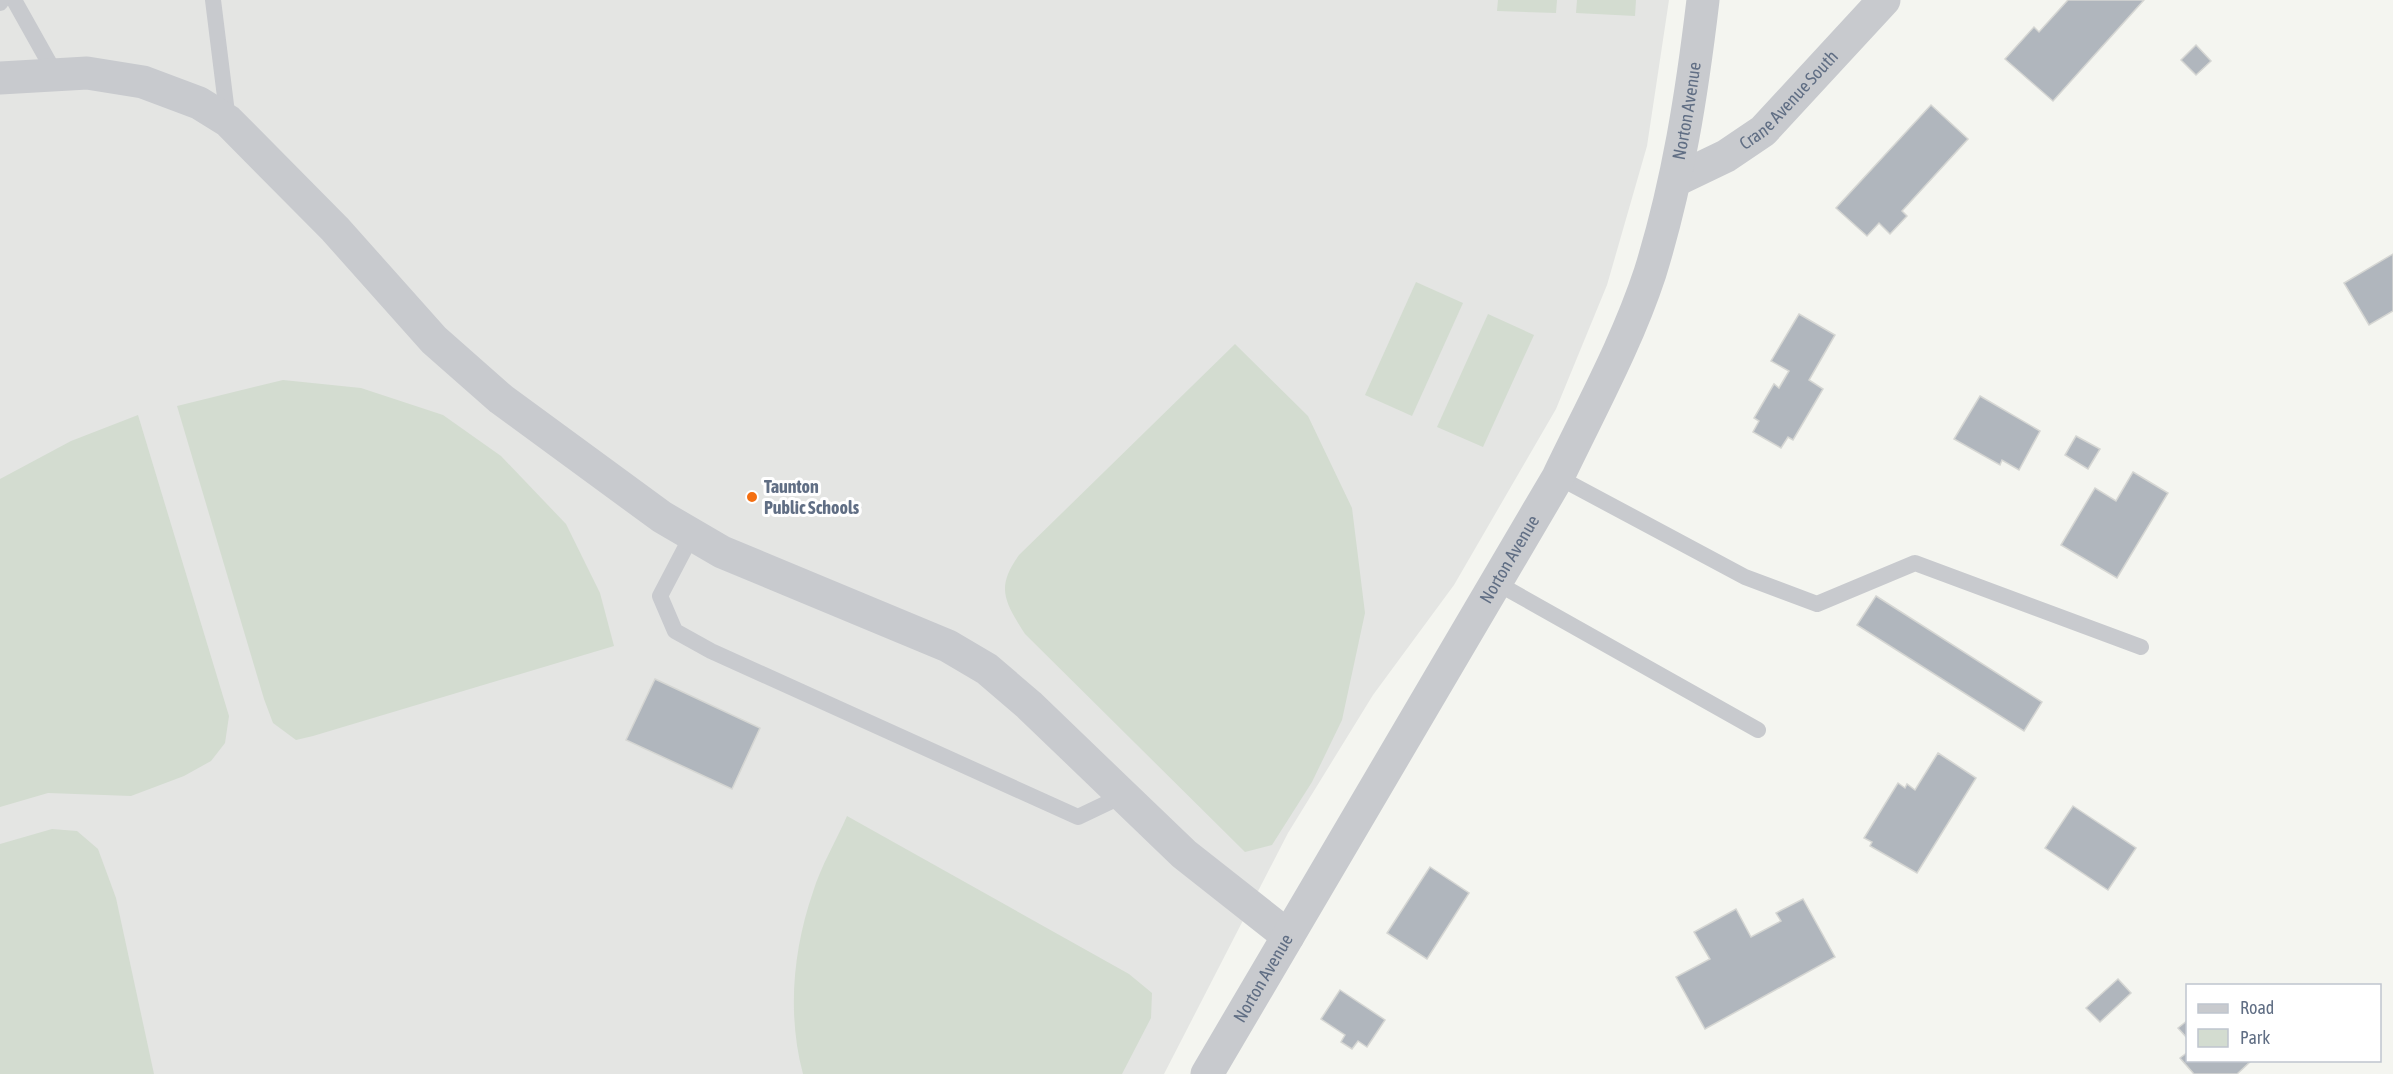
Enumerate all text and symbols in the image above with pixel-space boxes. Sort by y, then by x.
street label: Crane Avenue South [1735,46,1842,154]
street label: Norton Avenue [1668,61,1705,161]
place label: Taunton Public Schools [764,476,860,518]
marker: Taunton Public Schools [745,490,759,504]
street label: Norton Avenue [1475,511,1543,607]
street label: Norton Avenue [1229,930,1297,1026]
legend [2186,984,2381,1062]
text: Road [2240,997,2274,1018]
text: Park [2240,1027,2270,1048]

